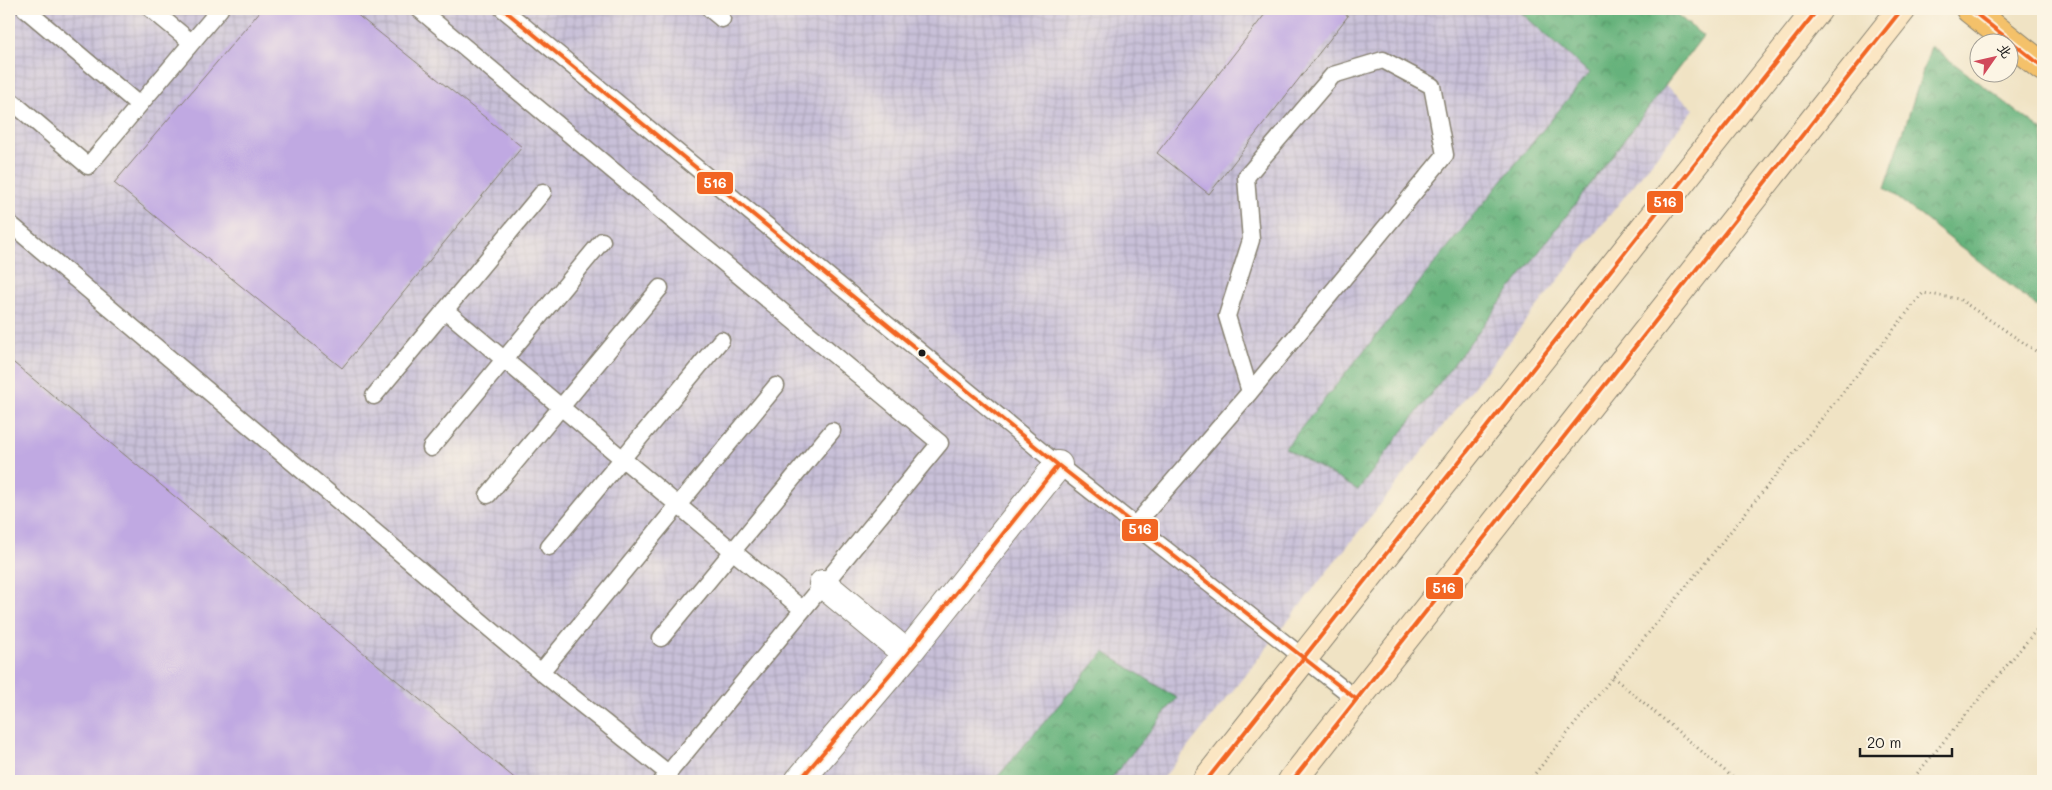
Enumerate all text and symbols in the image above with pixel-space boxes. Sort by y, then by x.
north arrow [1970,32,2020,82]
text: 北 [1993,39,2017,62]
line badge: 516 [696,171,734,195]
text: 516 [704,173,726,192]
line badge: 516 [1646,190,1684,214]
text: 516 [1654,192,1676,211]
unlabelled marker [917,348,927,358]
line badge: 516 [1121,518,1159,542]
text: 516 [1129,519,1151,538]
line badge: 516 [1425,576,1464,600]
text: 516 [1433,578,1455,597]
scale bar [1860,725,1952,757]
text: 20 m [1867,732,1901,752]

